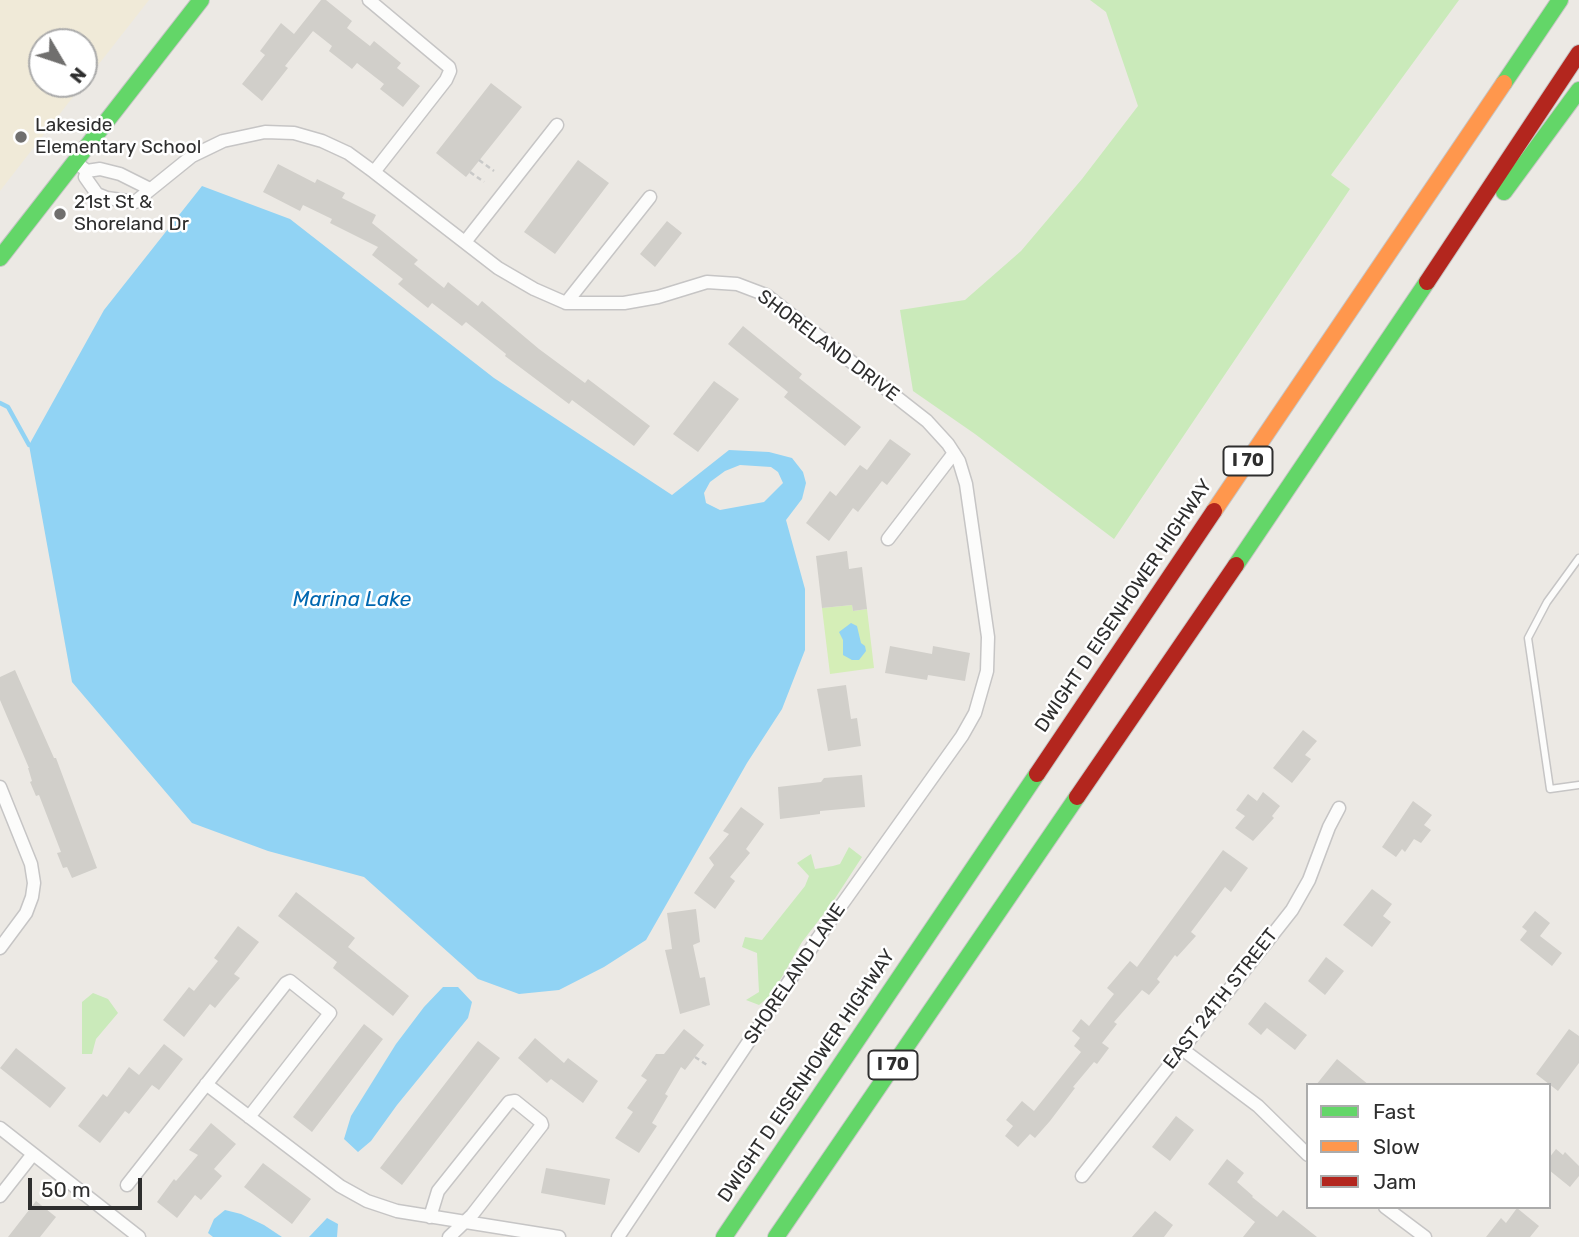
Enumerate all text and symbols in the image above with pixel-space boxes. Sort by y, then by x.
north arrow [28,28,98,98]
text: N [65,63,91,88]
place label: Lakeside Elementary School [35,115,201,159]
marker: Lakeside Elementary School [13,129,29,145]
place label: 21st St & Shoreland Dr [74,192,189,236]
marker: 21st St & Shoreland Dr [52,206,68,222]
street label: SHORELAND DRIVE [753,285,903,407]
road number: I 70 [1224,447,1272,476]
street label: DWIGHT D EISENHOWER HIGHWAY [1031,475,1217,737]
water label: Marina Lake [293,587,411,613]
street label: SHORELAND LANE [739,899,851,1049]
street label: EAST 24TH STREET [1159,924,1283,1074]
street label: DWIGHT D EISENHOWER HIGHWAY [714,945,900,1207]
road number: I 70 [868,1050,917,1080]
legend [1306,1083,1551,1209]
text: Fast [1373,1099,1415,1124]
text: Slow [1373,1134,1420,1159]
scale bar [32,1164,145,1208]
text: Jam [1373,1169,1417,1194]
text: 50 m [41,1177,91,1202]

